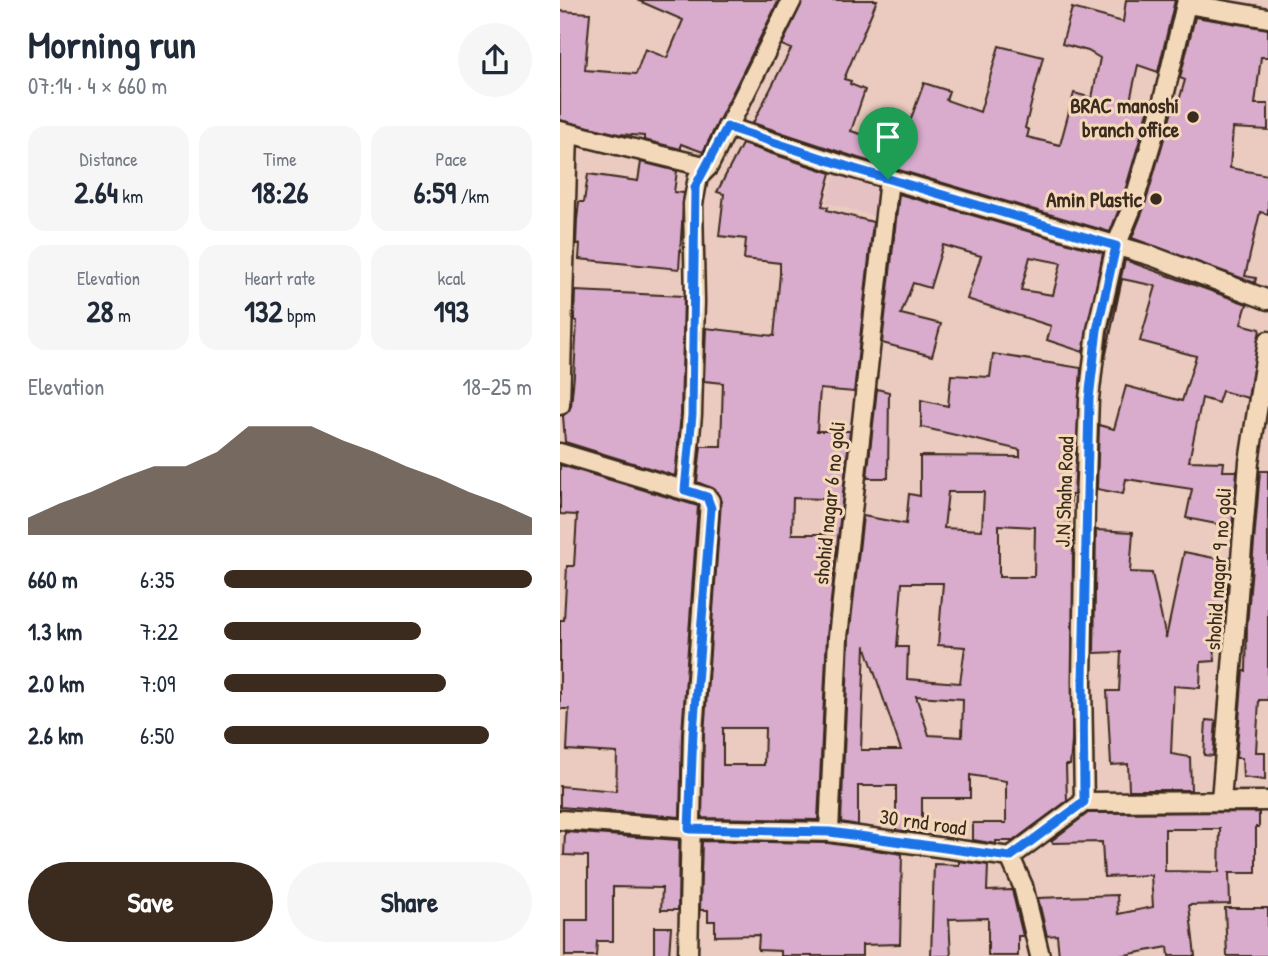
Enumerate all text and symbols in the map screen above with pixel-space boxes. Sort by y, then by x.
text: Morning run [28,18,196,70]
button: share [458,23,532,97]
text: 07:14 · 4 × 660 m [28,70,167,101]
place label: BRAC manoshi branch office [1070,91,1180,144]
pin [858,107,918,179]
marker: BRAC manoshi branch office [1185,109,1201,125]
icon: arrive [869,118,907,156]
text: Distance [80,146,138,172]
text: Time [263,146,297,172]
text: Pace [436,146,467,172]
text: 2.64 [74,172,118,212]
text: 18:26 [252,172,308,212]
text: 6:59 [413,172,456,212]
text: km [118,183,143,209]
text: /km [456,183,489,209]
place label: Amin Plastic [1046,185,1143,214]
marker: Amin Plastic [1148,191,1164,207]
text: Elevation [77,265,140,291]
text: Heart rate [245,265,315,291]
text: kcal [437,265,465,291]
text: 28 [87,291,114,331]
text: 132 [244,291,283,331]
text: 193 [434,291,469,331]
text: m [114,302,131,328]
text: bpm [283,302,316,328]
text: Elevation [28,371,104,402]
text: 18–25 m [463,371,532,402]
street label: shohid nagar 6 no goli [806,420,852,586]
street label: J.N Shaha Road [1048,436,1080,548]
street label: shohid nagar 9 no goli [1198,486,1238,652]
text: 660 m [28,564,78,595]
text: 6:35 [140,564,175,595]
text: 1.3 km [28,616,82,647]
text: 7:22 [140,616,178,647]
text: 2.0 km [28,668,84,699]
text: 7:09 [140,668,175,699]
text: 2.6 km [28,720,83,751]
text: 6:50 [140,720,175,751]
street label: 30 rnd road [878,802,968,842]
button: Save [28,862,273,942]
button: Share [287,862,532,942]

